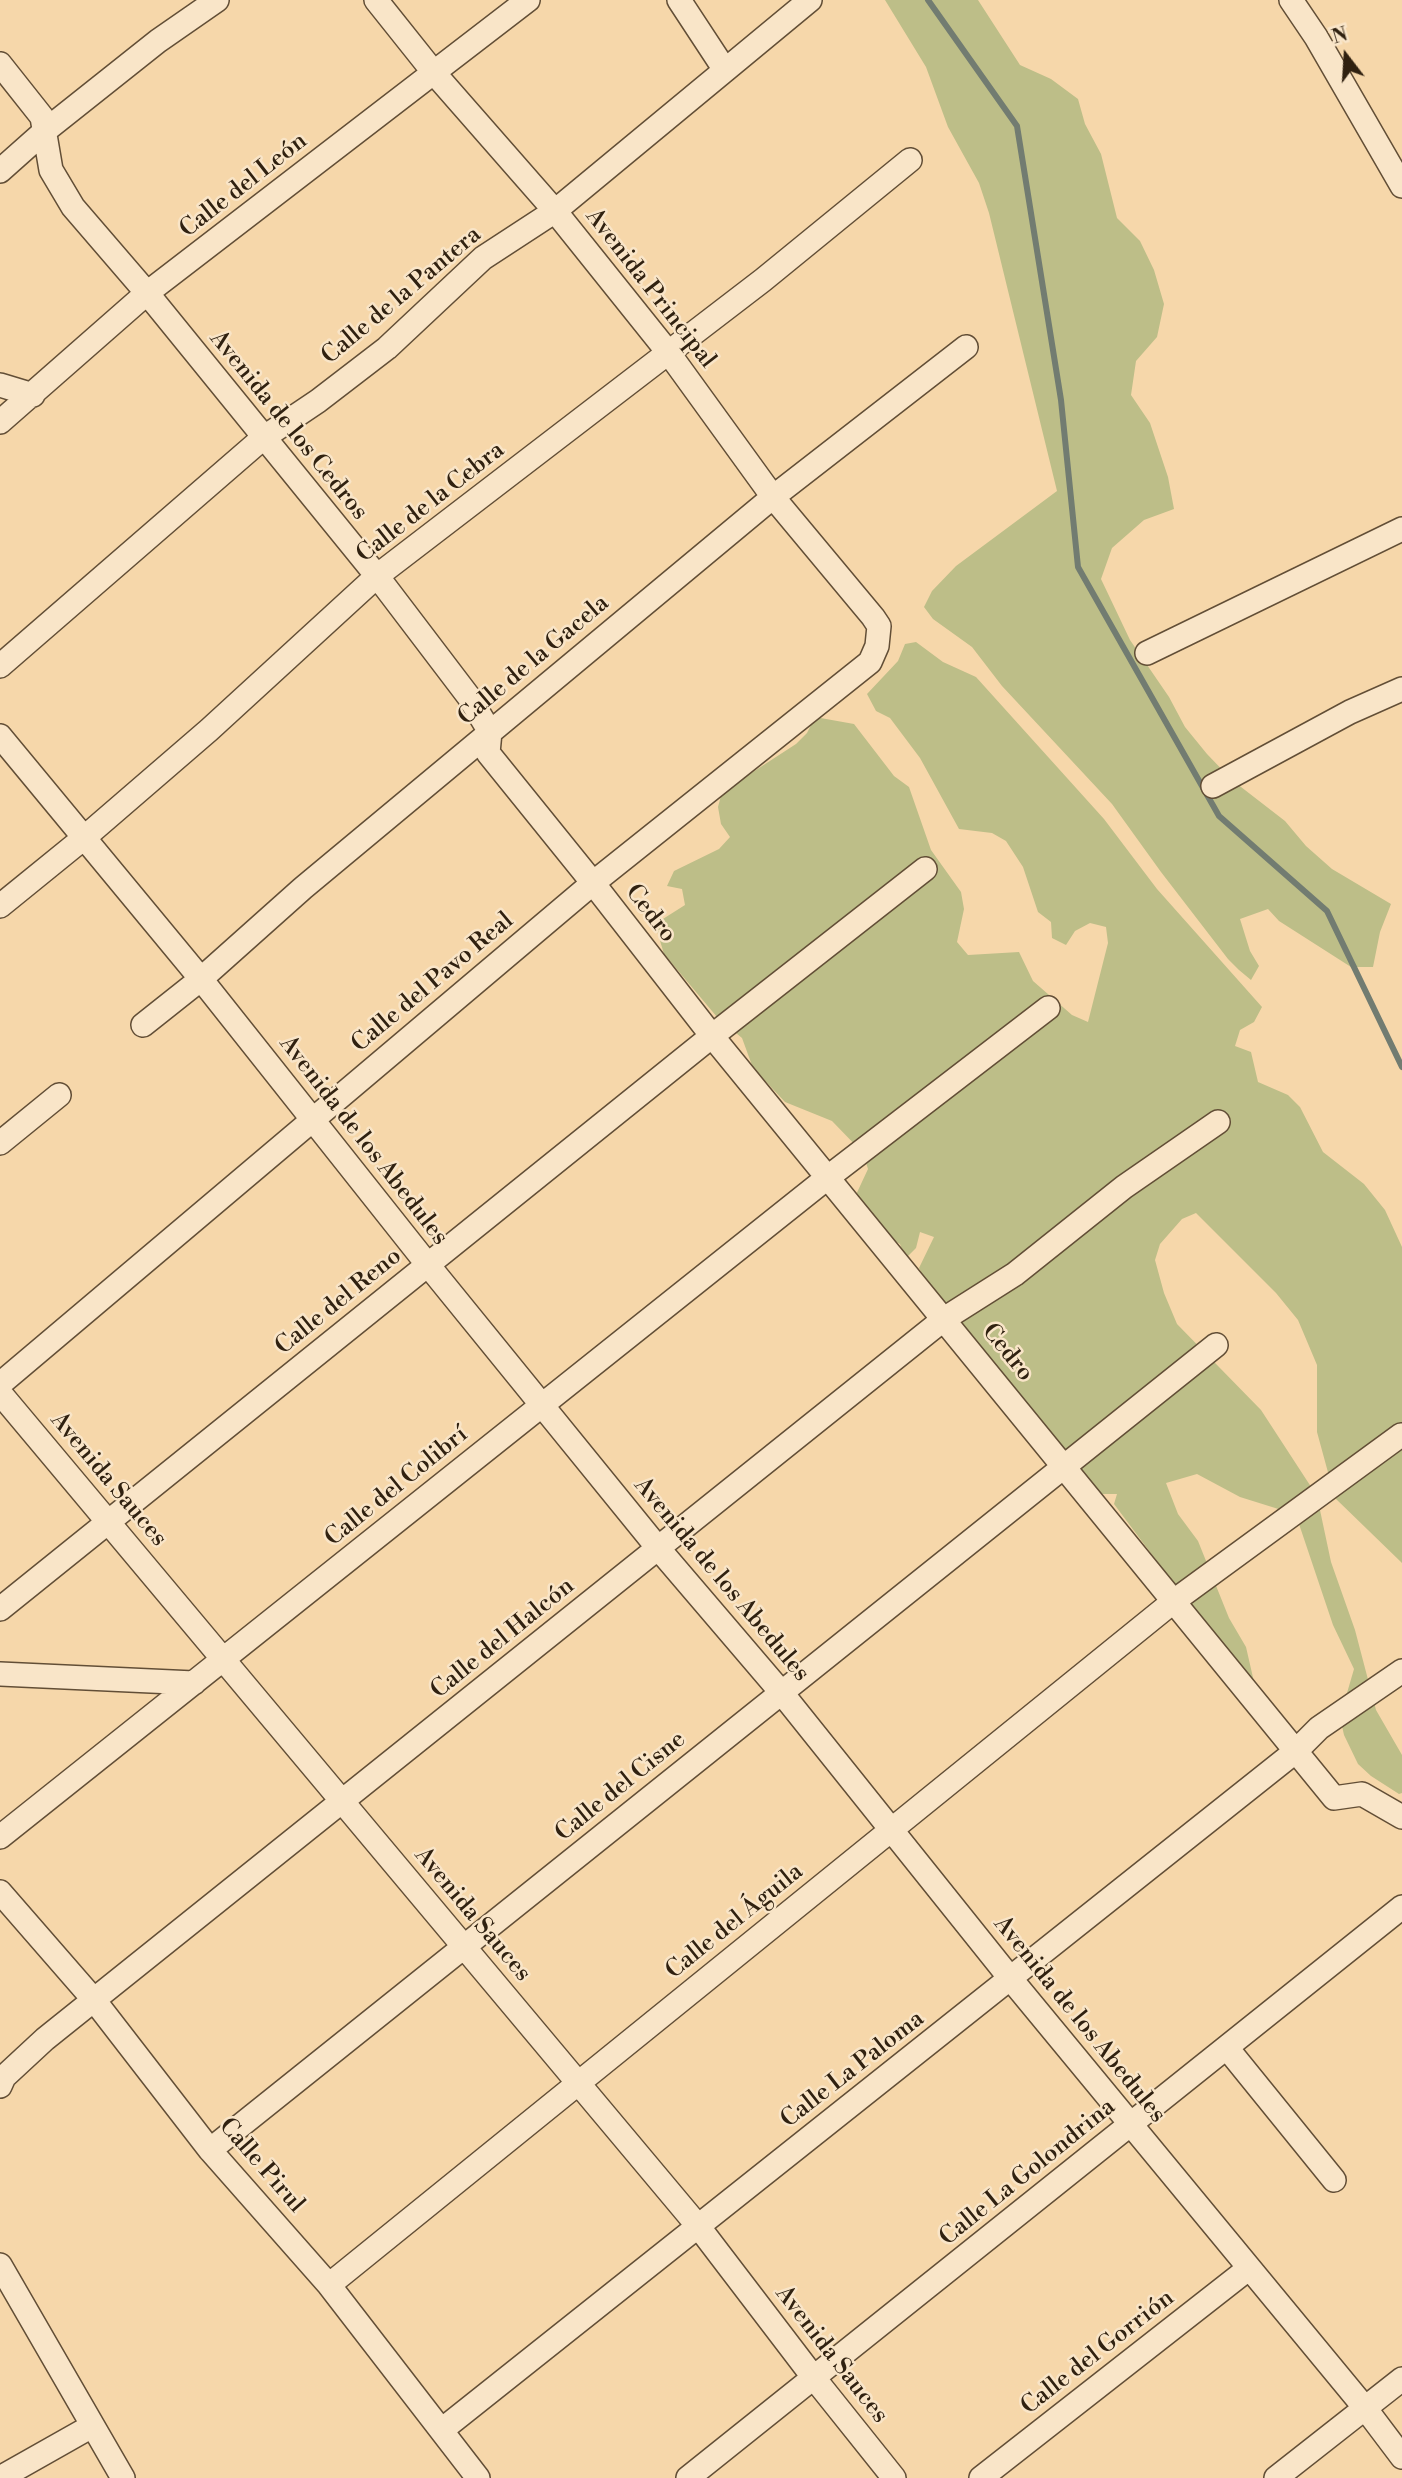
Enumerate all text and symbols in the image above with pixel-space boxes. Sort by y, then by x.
north arrow [1311,21,1381,91]
text: N [1329,22,1351,50]
street label: Calle del León [175,127,313,245]
street label: Avenida Principal [579,203,721,375]
street label: Calle de la Pantera [316,221,488,371]
street label: Avenida de los Cedros [203,326,373,526]
street label: Calle de la Cebra [351,436,511,570]
street label: Calle de la Gacela [453,590,615,732]
street label: Cedro [618,879,682,949]
street label: Calle del Pavo Real [346,907,520,1059]
street label: Avenida de los Abedules [272,1031,454,1251]
street label: Calle del Reno [270,1242,408,1362]
street label: Cedro [975,1318,1039,1388]
street label: Avenida Sauces [44,1407,172,1553]
street label: Calle del Colibrí [320,1421,474,1553]
street label: Avenida de los Abedules [627,1472,815,1688]
street label: Calle del Halcón [426,1572,580,1706]
street label: Calle del Cisne [550,1726,692,1848]
street label: Avenida Sauces [408,1842,536,1988]
street label: Calle del Águila [661,1858,809,1986]
street label: Avenida de los Abedules [987,1911,1171,2129]
street label: Calle La Paloma [776,2005,930,2135]
street label: Calle La Golondrina [934,2093,1122,2253]
street label: Calle Pirul [212,2113,310,2219]
street label: Avenida Sauces [768,2281,894,2429]
street label: Calle del Gorrión [1016,2284,1180,2422]

